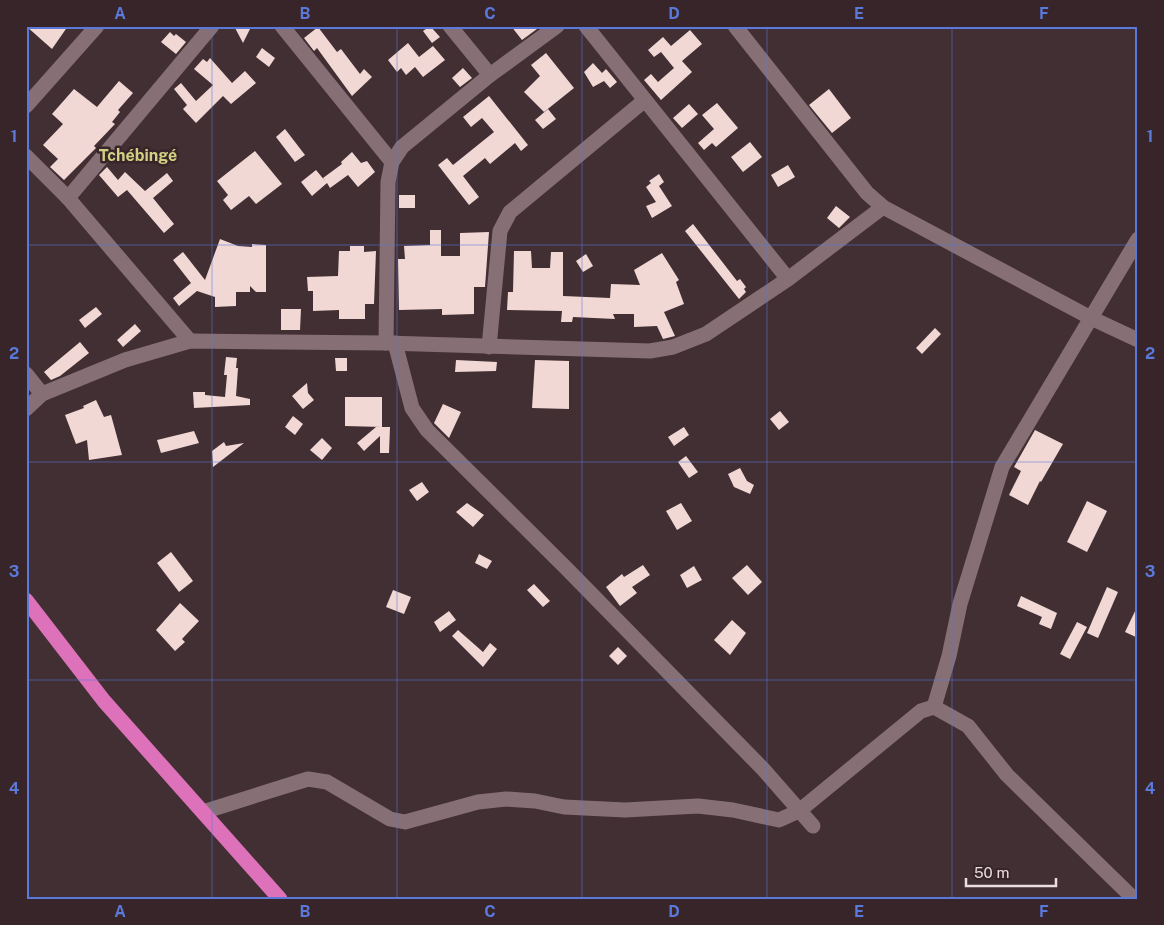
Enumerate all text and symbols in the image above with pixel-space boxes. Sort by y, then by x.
text: A [114,4,126,23]
text: B [300,4,311,23]
text: C [484,4,496,23]
text: D [668,4,680,23]
text: E [854,4,864,23]
text: F [1039,4,1049,23]
text: 1 [11,127,17,146]
text: 1 [1147,127,1153,146]
district label: Tchébingé [99,146,177,165]
text: 2 [9,344,19,363]
text: 2 [1145,344,1155,363]
text: 3 [9,562,19,581]
text: 3 [1145,562,1155,581]
text: 4 [9,779,20,798]
text: 4 [1145,779,1156,798]
scale bar [966,855,1056,887]
text: 50 m [974,864,1009,881]
text: A [114,902,126,921]
text: B [300,902,311,921]
text: C [484,902,496,921]
text: D [668,902,680,921]
text: E [854,902,864,921]
text: F [1039,902,1049,921]

